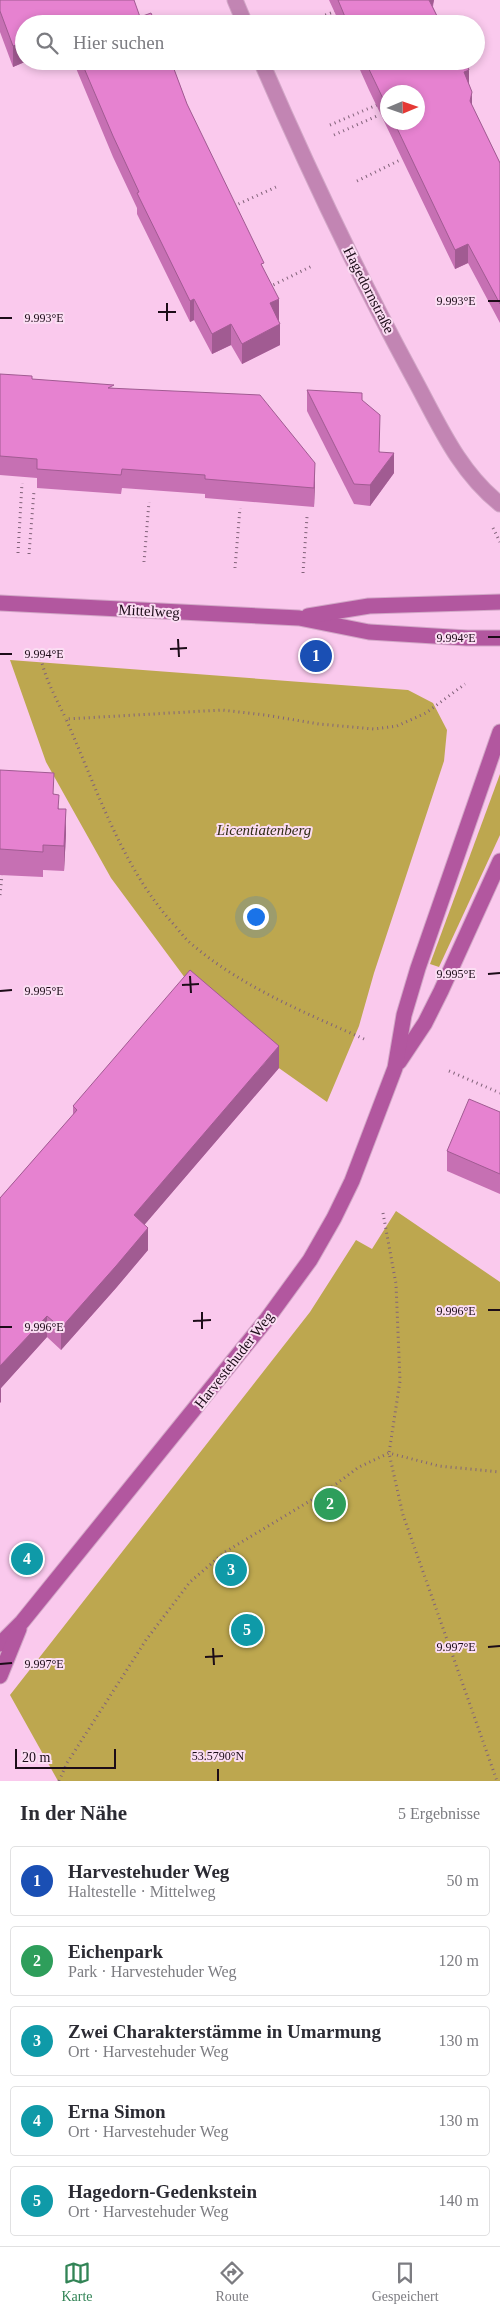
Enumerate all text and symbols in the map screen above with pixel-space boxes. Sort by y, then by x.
search box [15,15,485,70]
icon: search [33,29,61,57]
text: Hier suchen [73,32,164,53]
north arrow [380,85,425,130]
street label: Hagedornstraße [340,244,398,336]
text: 9.993°E [436,294,476,308]
text: 9.993°E [24,311,64,325]
street label: Mittelweg [118,601,181,621]
text: 9.994°E [436,631,476,645]
pin: 1 [300,637,332,675]
text: 9.994°E [24,647,64,661]
park label: Licentiatenberg [216,822,312,838]
your location [243,904,269,930]
text: 9.995°E [436,967,476,981]
text: 9.995°E [24,984,64,998]
text: 9.996°E [436,1304,476,1318]
street label: Harvestehuder Weg [191,1308,277,1411]
text: 9.996°E [24,1320,64,1334]
pin: 2 [314,1485,346,1523]
pin: 4 [11,1540,43,1578]
pin: 3 [215,1551,247,1589]
pin: 5 [231,1611,263,1649]
text: 9.997°E [436,1640,476,1654]
text: 9.997°E [24,1657,64,1671]
scale bar [15,1746,116,1769]
text: 53.5790°N [192,1749,245,1763]
text: 20 m [22,1750,50,1765]
text: In der Nähe [20,1801,127,1825]
text: 5 Ergebnisse [398,1805,480,1822]
text: Harvestehuder Weg [68,1861,229,1882]
text: 1 [33,1872,41,1889]
text: 50 m [447,1872,479,1889]
text: Haltestelle · Mittelweg [68,1883,216,1900]
text: Eichenpark [68,1941,163,1962]
text: 2 [33,1952,41,1969]
text: 120 m [439,1952,479,1969]
text: Park · Harvestehuder Weg [68,1963,237,1980]
text: Zwei Charakterstämme in Umarmung [68,2021,381,2042]
text: 3 [33,2032,41,2049]
text: 130 m [439,2032,479,2049]
text: Ort · Harvestehuder Weg [68,2043,229,2060]
text: Erna Simon [68,2101,166,2122]
text: 4 [33,2112,41,2129]
text: 130 m [439,2112,479,2129]
text: Ort · Harvestehuder Weg [68,2123,229,2140]
text: Hagedorn-Gedenkstein [68,2181,257,2202]
text: 5 [33,2192,41,2209]
text: 140 m [439,2192,479,2209]
text: Ort · Harvestehuder Weg [68,2203,229,2220]
tab: Karte [61,2259,93,2305]
tab: Route [215,2259,249,2305]
tab: Gespeichert [372,2259,439,2305]

